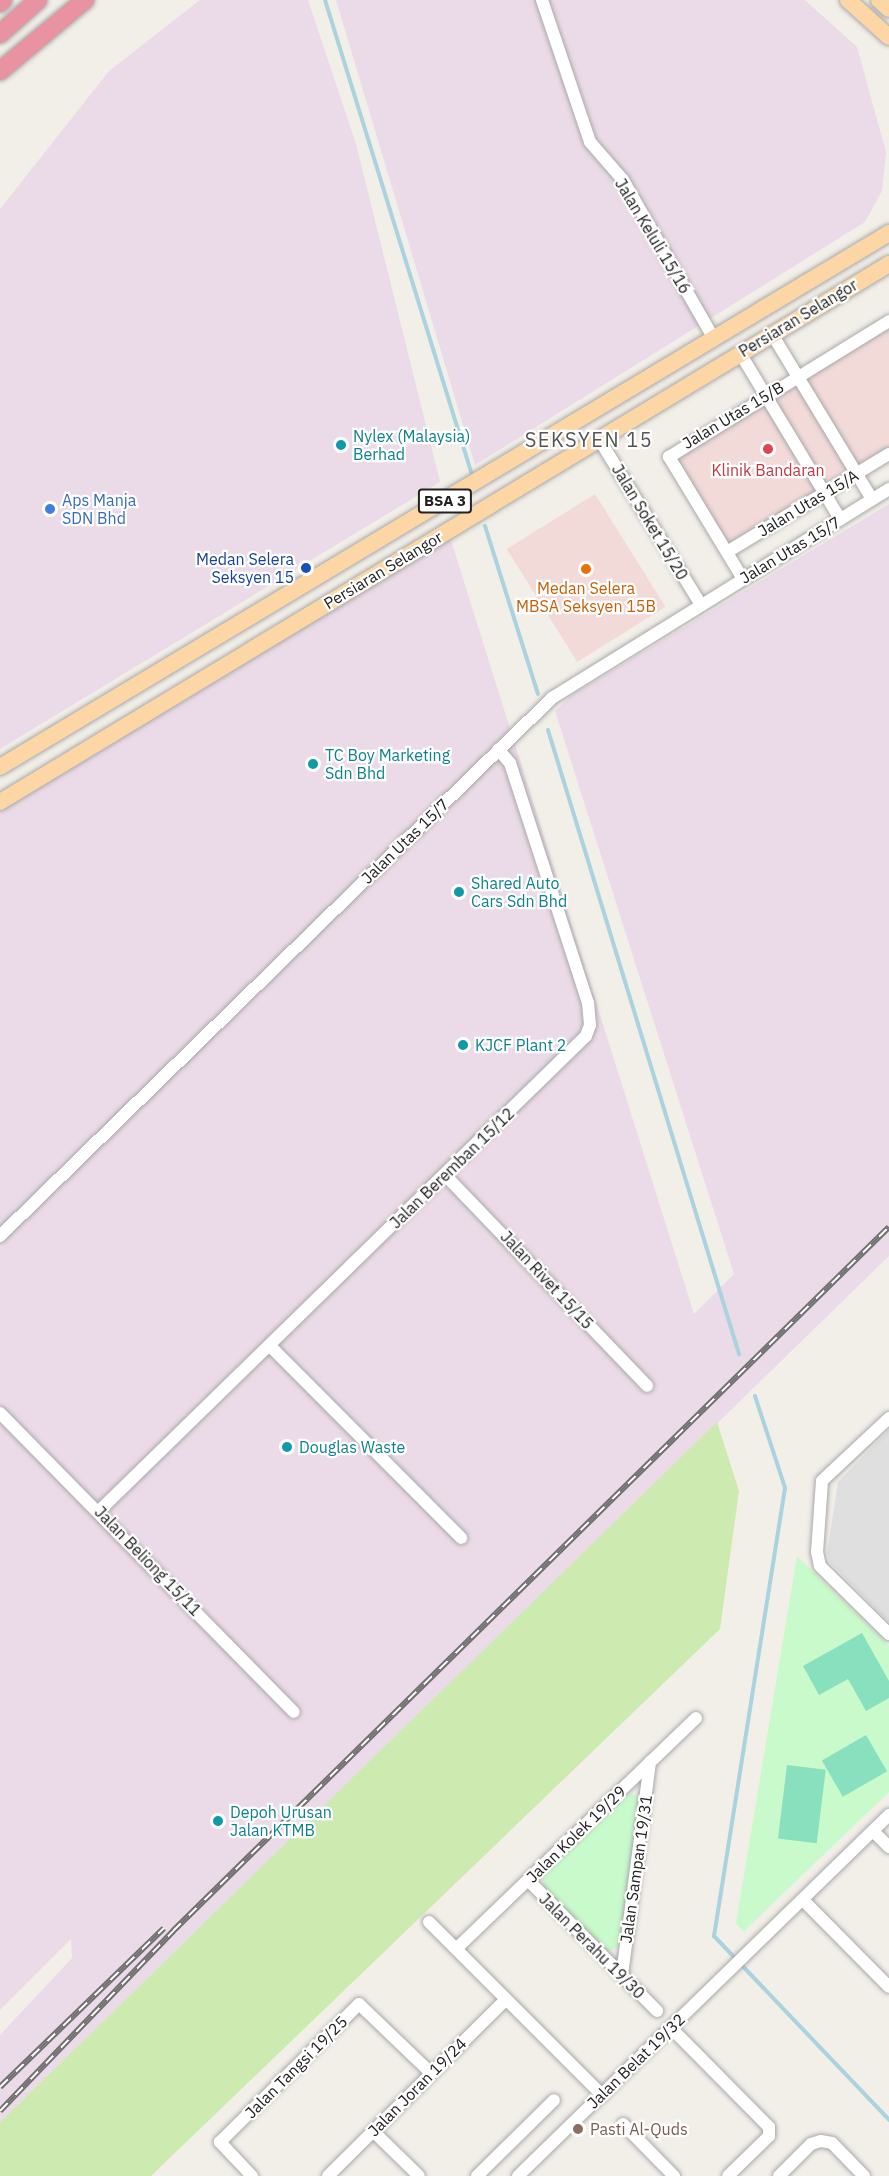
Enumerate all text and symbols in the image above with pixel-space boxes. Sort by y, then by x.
street label: Jalan Keluli 15/16 [611,175,695,297]
street label: Persiaran Selangor [735,275,861,361]
street label: Jalan Utas 15/B [679,377,787,453]
place label: Nylex (Malaysia) Berhad [353,426,470,464]
district label: SEKSYEN 15 [525,427,653,451]
marker: Nylex (Malaysia) Berhad [334,438,348,452]
marker: Klinik Bandaran [759,440,777,458]
place label: Klinik Bandaran [711,460,825,480]
street label: Jalan Soket 15/20 [608,461,692,583]
street label: Jalan Utas 15/A [754,465,862,541]
road number: BSA 3 [416,489,474,513]
place label: Aps Manja SDN Bhd [62,490,136,528]
marker: Aps Manja SDN Bhd [43,502,57,516]
street label: Jalan Utas 15/7 [736,512,844,588]
street label: Persiaran Selangor [320,527,446,613]
place label: Medan Selera Seksyen 15 [196,549,294,587]
marker: Medan Selera Seksyen 15 [299,561,313,575]
marker: Medan Selera MBSA Seksyen 15B [579,562,593,576]
place label: Medan Selera MBSA Seksyen 15B [516,578,656,616]
place label: TC Boy Marketing Sdn Bhd [325,745,450,783]
marker: TC Boy Marketing Sdn Bhd [306,757,320,771]
street label: Jalan Utas 15/7 [357,795,453,887]
place label: Shared Auto Cars Sdn Bhd [471,873,567,911]
marker: Shared Auto Cars Sdn Bhd [452,885,466,899]
place label: KJCF Plant 2 [475,1035,566,1055]
marker: KJCF Plant 2 [456,1038,470,1052]
street label: Jalan Beremban 15/12 [386,1104,518,1232]
street label: Jalan Rivet 15/15 [497,1227,597,1333]
place label: Douglas Waste [299,1437,405,1457]
marker: Douglas Waste [280,1440,294,1454]
street label: Jalan Beliong 15/11 [91,1502,205,1620]
street label: Jalan Kolek 19/29 [522,1782,630,1886]
street label: Jalan Sampan 19/31 [616,1794,656,1944]
place label: Depoh Urusan Jalan KTMB [230,1802,332,1840]
marker: Depoh Urusan Jalan KTMB [211,1814,225,1828]
street label: Jalan Perahu 19/30 [535,1889,649,2003]
street label: Jalan Belat 19/32 [583,2009,689,2113]
street label: Jalan Tangsi 19/25 [241,2012,351,2122]
street label: Jalan Joran 19/24 [364,2034,470,2140]
place label: Pasti Al-Quds [590,2119,688,2139]
marker: Pasti Al-Quds [571,2122,585,2136]

